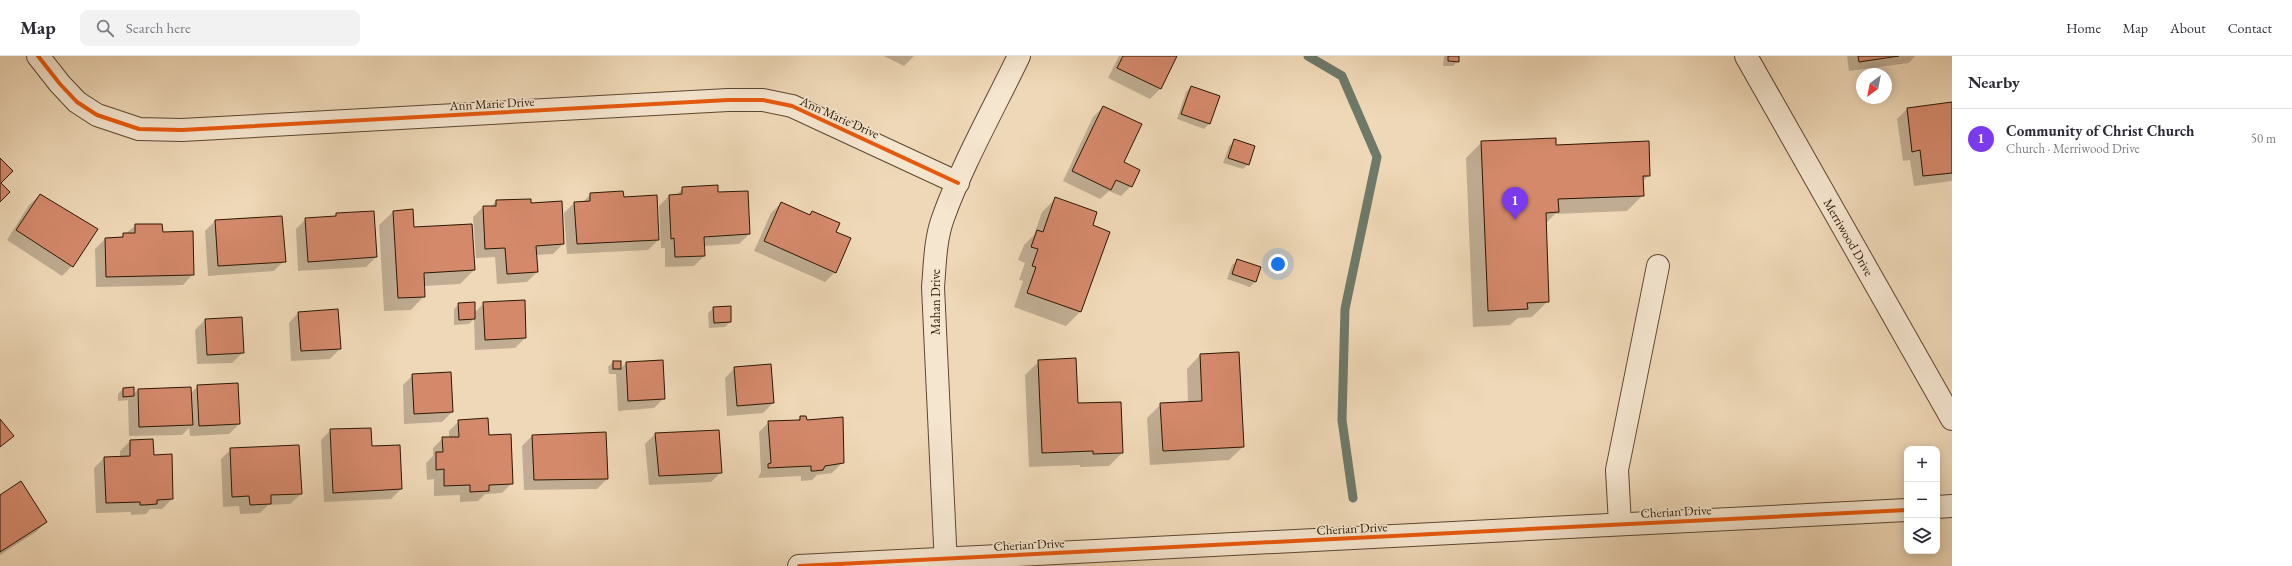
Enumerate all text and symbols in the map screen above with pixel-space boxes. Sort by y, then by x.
search box [80,10,360,46]
text: Map [20,15,56,40]
icon: search [94,17,116,39]
text: Search here [126,18,191,37]
text: Home [2066,19,2101,37]
text: Map [2123,19,2148,37]
text: About [2170,19,2206,37]
text: Contact [2228,19,2272,37]
north arrow [1856,68,1892,104]
text: Nearby [1968,71,2020,93]
street label: Ann Marie Drive [797,92,882,142]
street label: Ann Marie Drive [448,93,535,114]
text: Community of Christ Church [2006,121,2194,140]
text: 1 [1978,130,1984,147]
text: 50 m [2251,130,2276,147]
text: Church · Merriwood Drive [2006,140,2140,157]
pin: 1 [1502,187,1528,220]
street label: Merriwood Drive [1820,195,1878,279]
your location [1268,254,1288,274]
street label: Mahan Drive [927,269,944,335]
map controls [1904,446,1940,554]
button: + [1904,446,1940,482]
button: − [1904,482,1940,518]
street label: Cherian Drive [1640,501,1712,522]
street label: Cherian Drive [1316,518,1388,539]
button: layers [1904,518,1940,554]
street label: Cherian Drive [993,534,1065,555]

